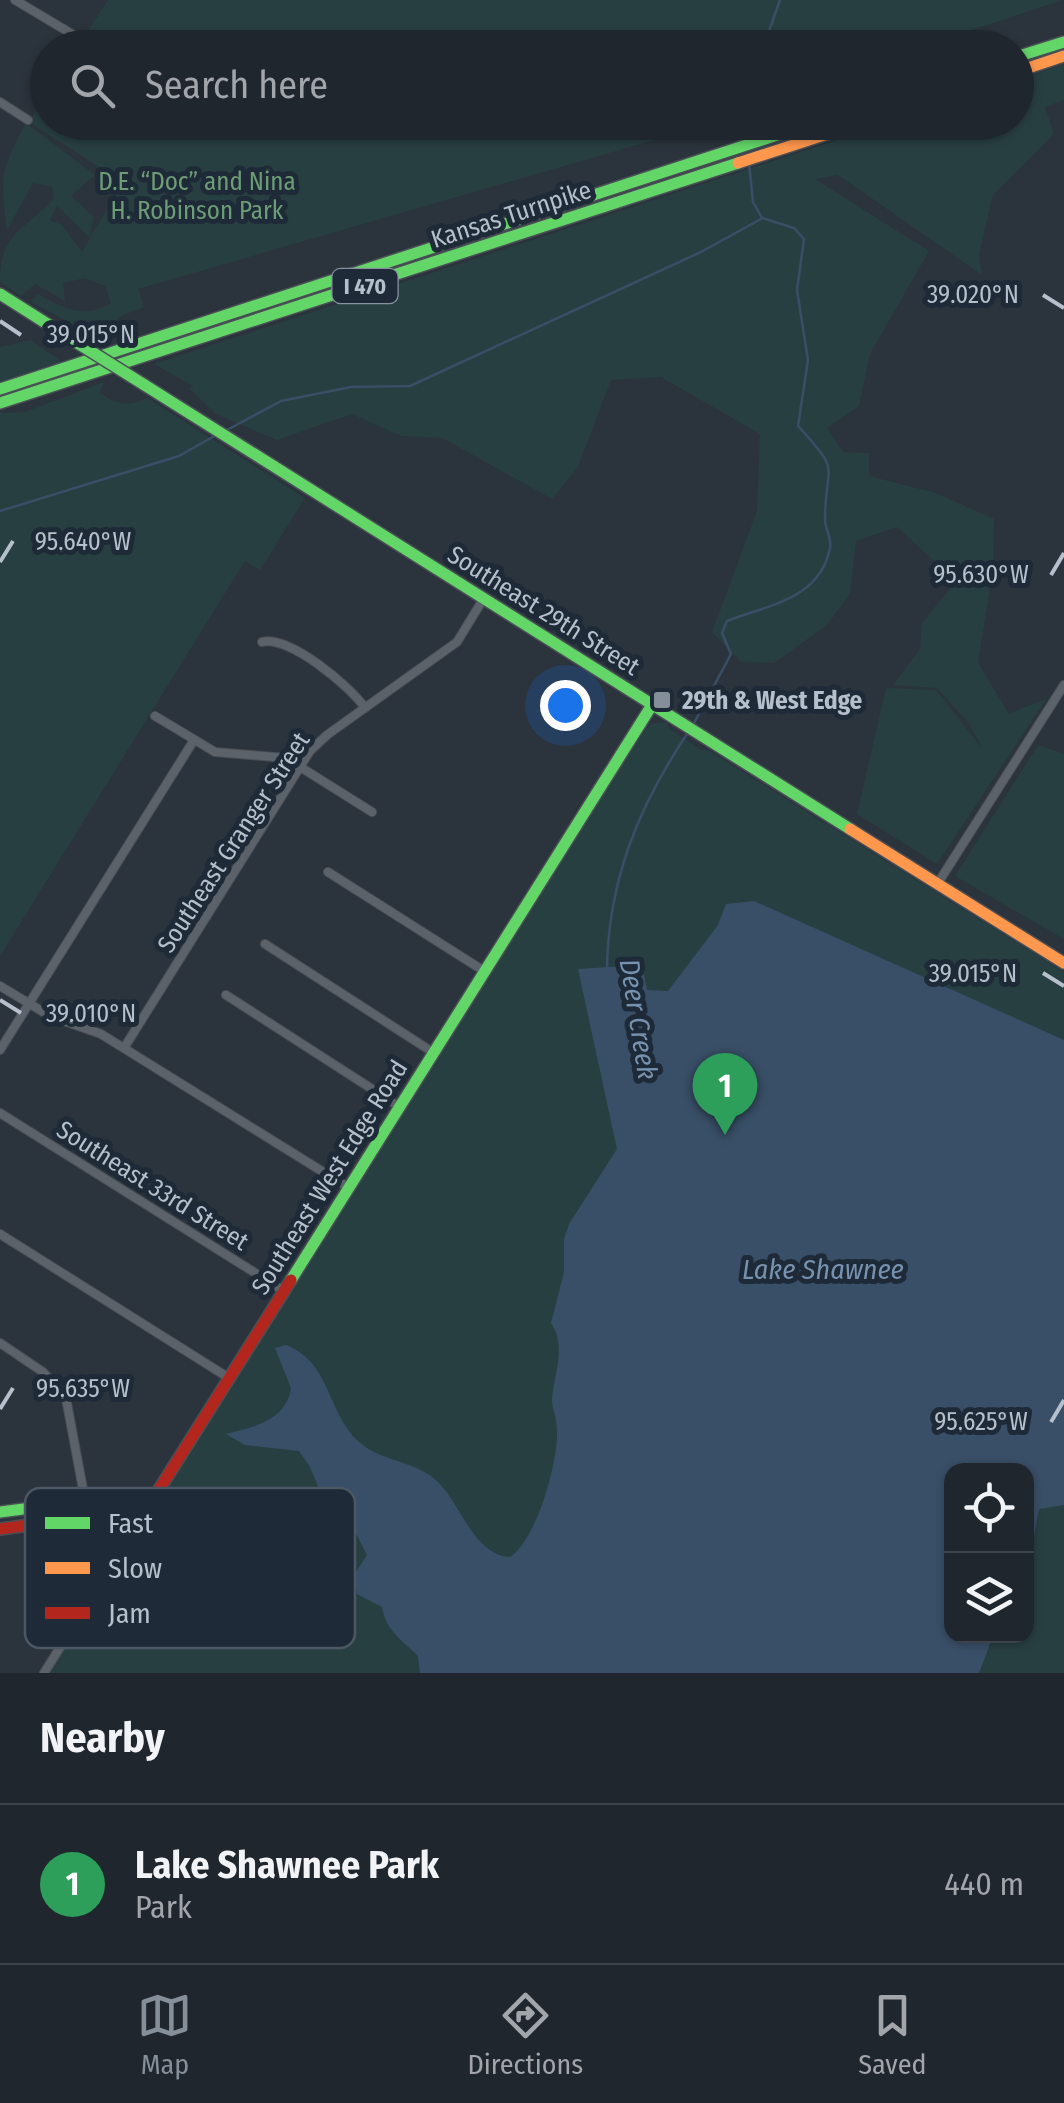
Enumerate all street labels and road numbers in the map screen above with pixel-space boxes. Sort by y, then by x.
street label: Kansas Turnpike [427,175,595,255]
road number: I 470 [332,269,398,303]
street label: Southeast 29th Street [442,540,646,682]
street label: Southeast Granger Street [151,726,317,958]
street label: Southeast West Edge Road [245,1055,414,1300]
street label: Southeast 33rd Street [51,1115,254,1257]

